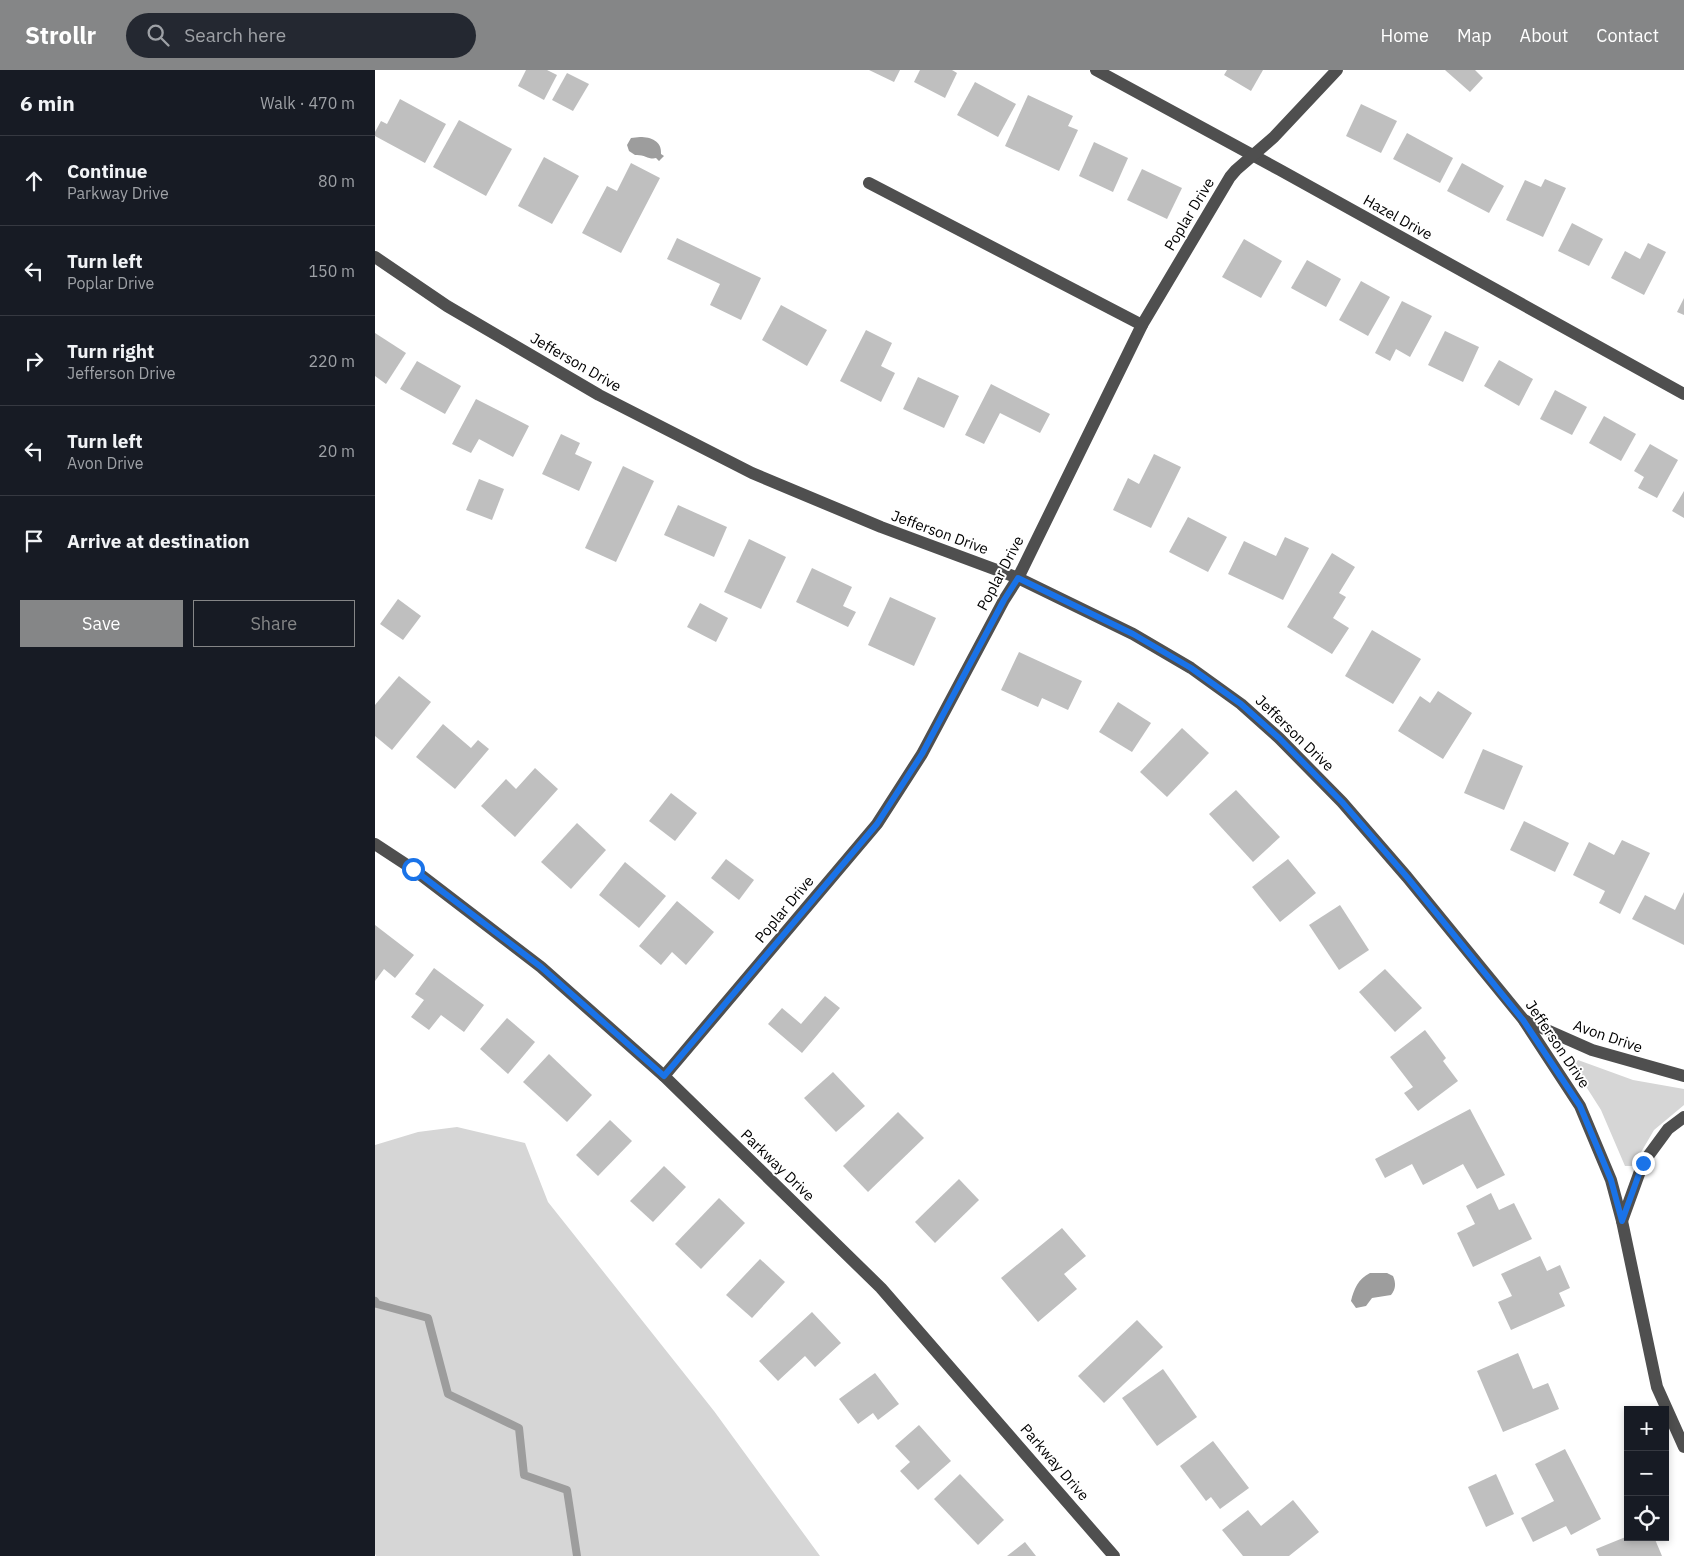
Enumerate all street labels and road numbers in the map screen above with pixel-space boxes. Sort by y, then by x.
street label: Poplar Drive [1160,174,1218,254]
street label: Hazel Drive [1360,190,1436,244]
street label: Jefferson Drive [527,328,625,396]
street label: Jefferson Drive [889,506,991,558]
street label: Poplar Drive [972,532,1028,614]
street label: Jefferson Drive [1252,691,1338,775]
street label: Poplar Drive [750,872,818,946]
street label: Jefferson Drive [1522,996,1594,1092]
street label: Avon Drive [1571,1015,1645,1057]
street label: Parkway Drive [737,1125,819,1205]
street label: Parkway Drive [1016,1420,1094,1504]

